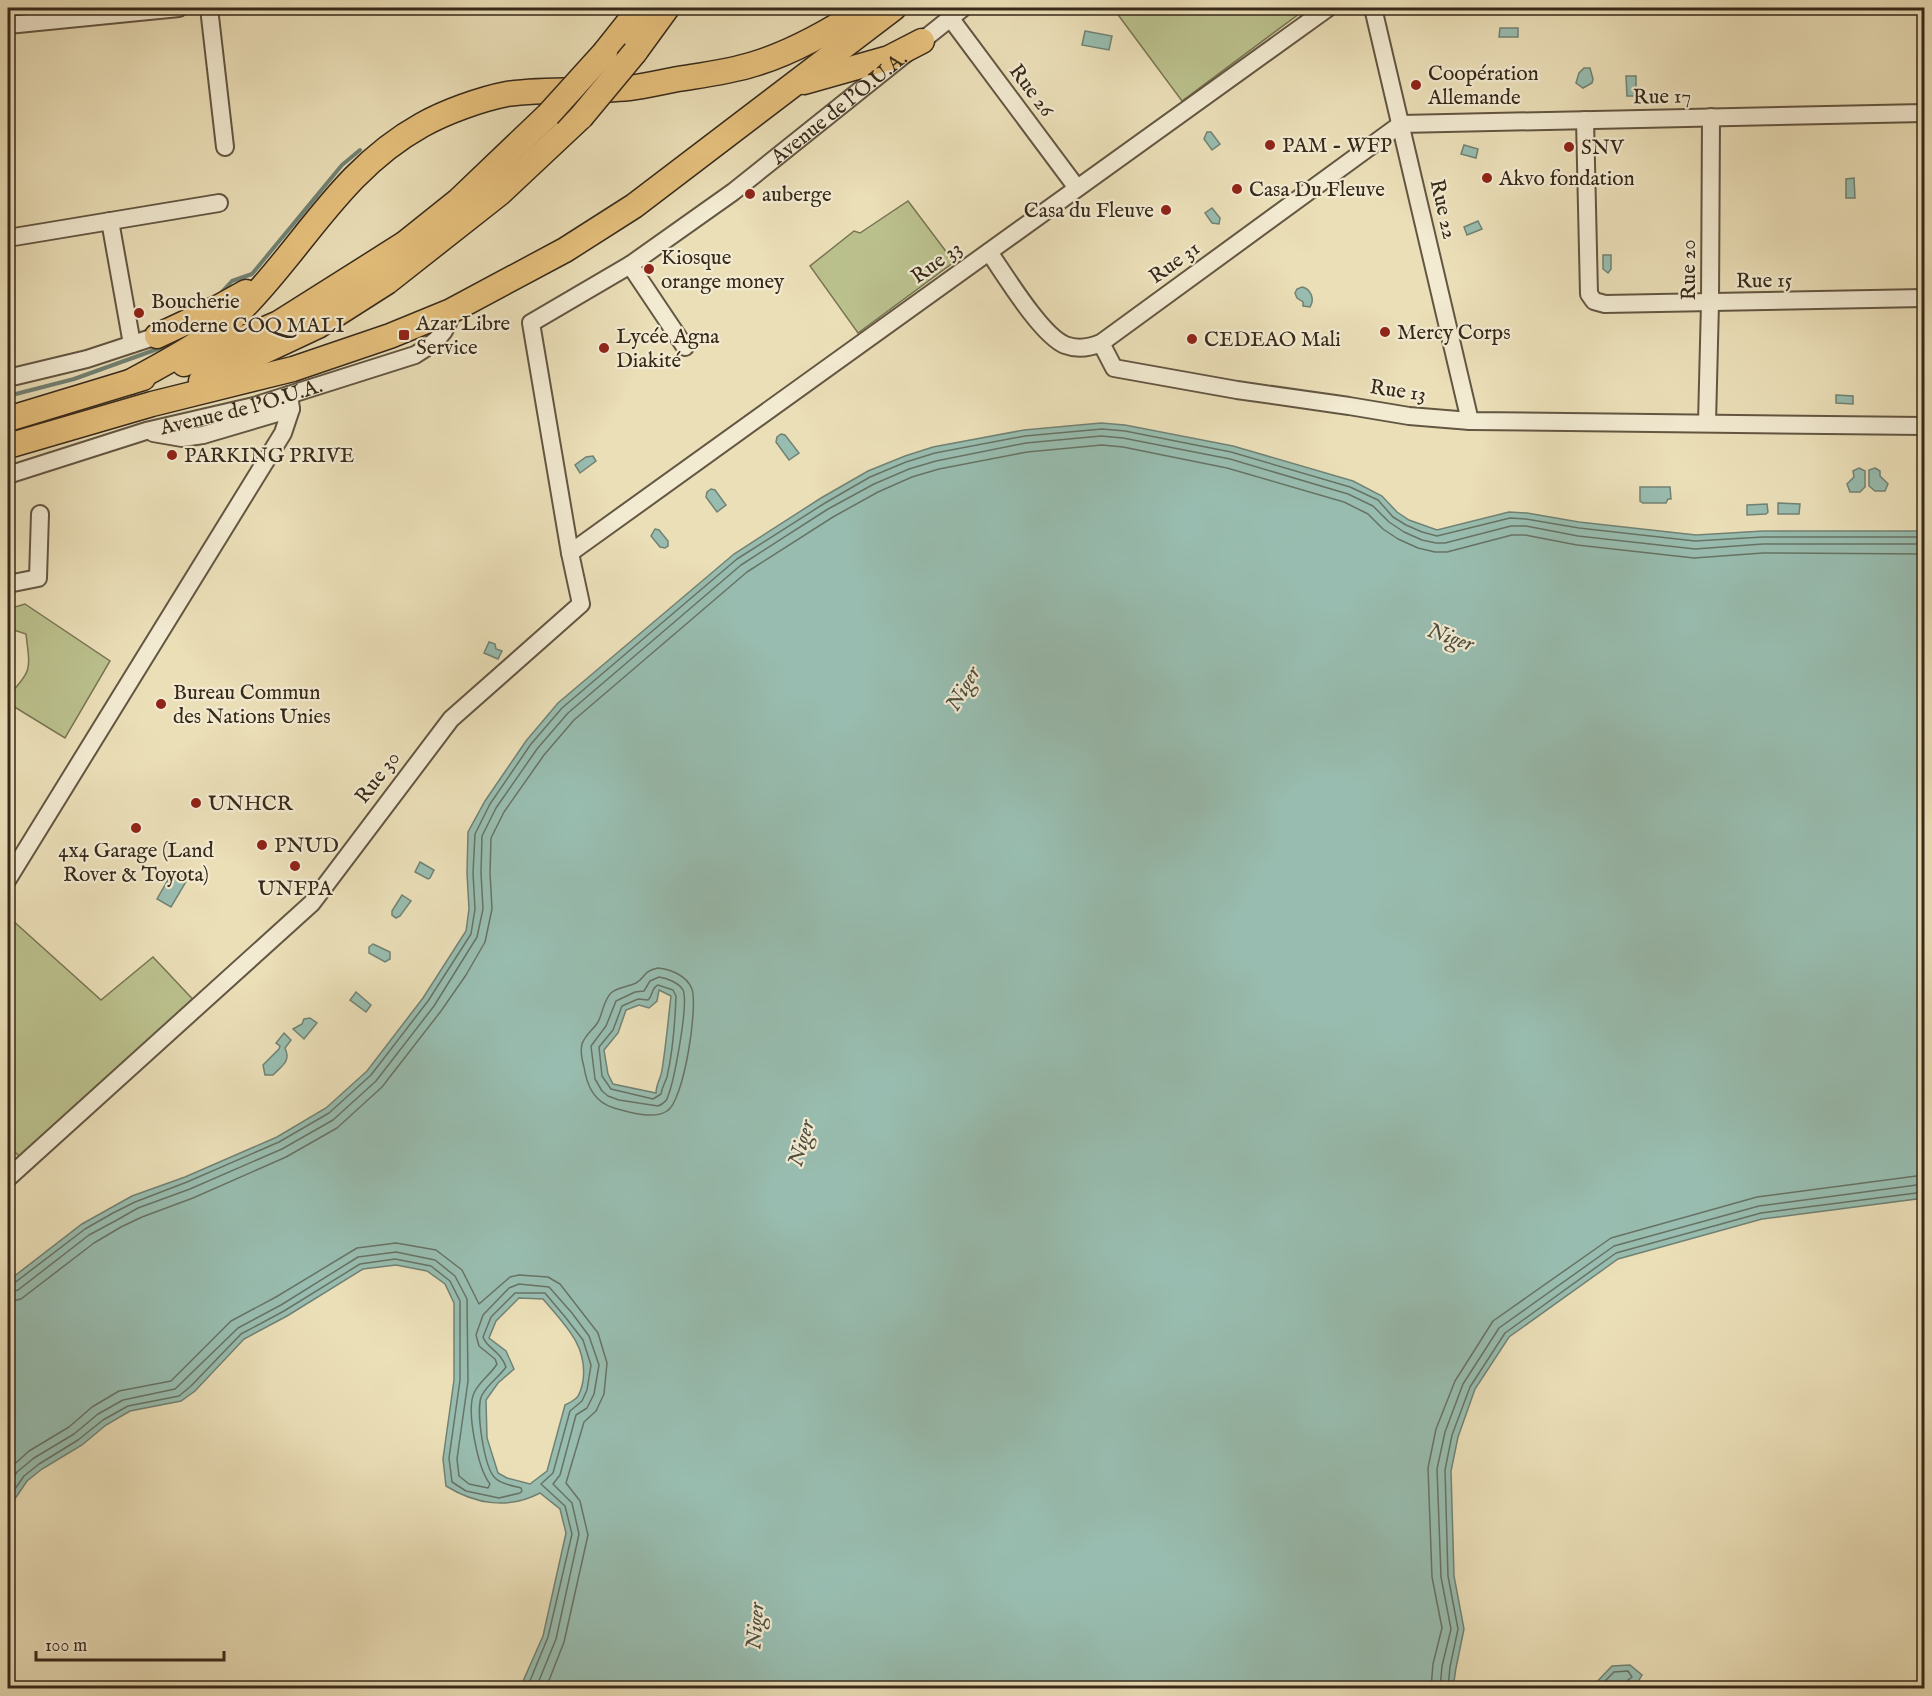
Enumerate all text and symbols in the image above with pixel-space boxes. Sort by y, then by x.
street label: Avenue de l'O.U.A. [765,46,913,172]
street label: Rue 26 [1002,59,1060,124]
place label: Coopération Allemande [1427,61,1539,112]
marker: Coopération Allemande [1409,78,1423,92]
street label: Rue 17 [1632,83,1692,112]
place label: PAM - WFP [1282,133,1392,160]
place label: SNV [1581,135,1625,162]
marker: PAM - WFP [1263,138,1277,152]
marker: SNV [1562,140,1576,154]
place label: Akvo fondation [1498,166,1635,193]
marker: Akvo fondation [1480,171,1494,185]
place label: Casa Du Fleuve [1249,177,1385,204]
street label: Rue 22 [1423,177,1463,242]
place label: auberge [762,182,832,209]
marker: Casa Du Fleuve [1230,182,1244,196]
marker: auberge [743,187,757,201]
place label: Casa du Fleuve [1024,198,1154,225]
marker: Casa du Fleuve [1159,203,1173,217]
street label: Rue 33 [906,236,968,291]
street label: Rue 31 [1144,236,1206,291]
street label: Rue 20 [1676,239,1703,301]
place label: Kiosque orange money [661,245,785,296]
marker: Kiosque orange money [642,262,656,276]
street label: Rue 15 [1736,268,1793,295]
place label: Boucherie moderne COQ MALI [151,289,345,340]
marker: Boucherie moderne COQ MALI [132,306,146,320]
place label: Azar Libre Service [415,311,511,362]
place label: Mercy Corps [1397,320,1511,347]
place label: Lycée Agna Diakité [616,324,720,375]
marker: Mercy Corps [1378,325,1392,339]
place label: CEDEAO Mali [1204,327,1341,354]
marker: Azar Libre Service [397,328,411,342]
marker: CEDEAO Mali [1185,332,1199,346]
marker: Lycée Agna Diakité [597,341,611,355]
street label: Avenue de l'O.U.A. [156,373,326,443]
street label: Rue 13 [1368,374,1428,409]
place label: PARKING PRIVE [184,443,354,470]
marker: PARKING PRIVE [165,448,179,462]
water label: Niger [1423,617,1479,659]
water label: Niger [940,660,988,717]
place label: Bureau Commun des Nations Unies [173,680,331,731]
marker: Bureau Commun des Nations Unies [154,697,168,711]
street label: Rue 30 [350,746,407,810]
place label: UNHCR [208,791,294,818]
marker: UNHCR [189,796,203,810]
marker: 4x4 Garage (Land Rover & Toyota) [129,821,143,835]
place label: PNUD [274,833,339,860]
place label: 4x4 Garage (Land Rover & Toyota) [58,838,214,889]
marker: PNUD [255,838,269,852]
marker: UNFPA [288,859,302,873]
place label: UNFPA [257,876,333,903]
water label: Niger [782,1115,822,1170]
water label: Niger [740,1600,772,1651]
scale bar [36,1624,224,1662]
text: 100 m [45,1635,87,1658]

